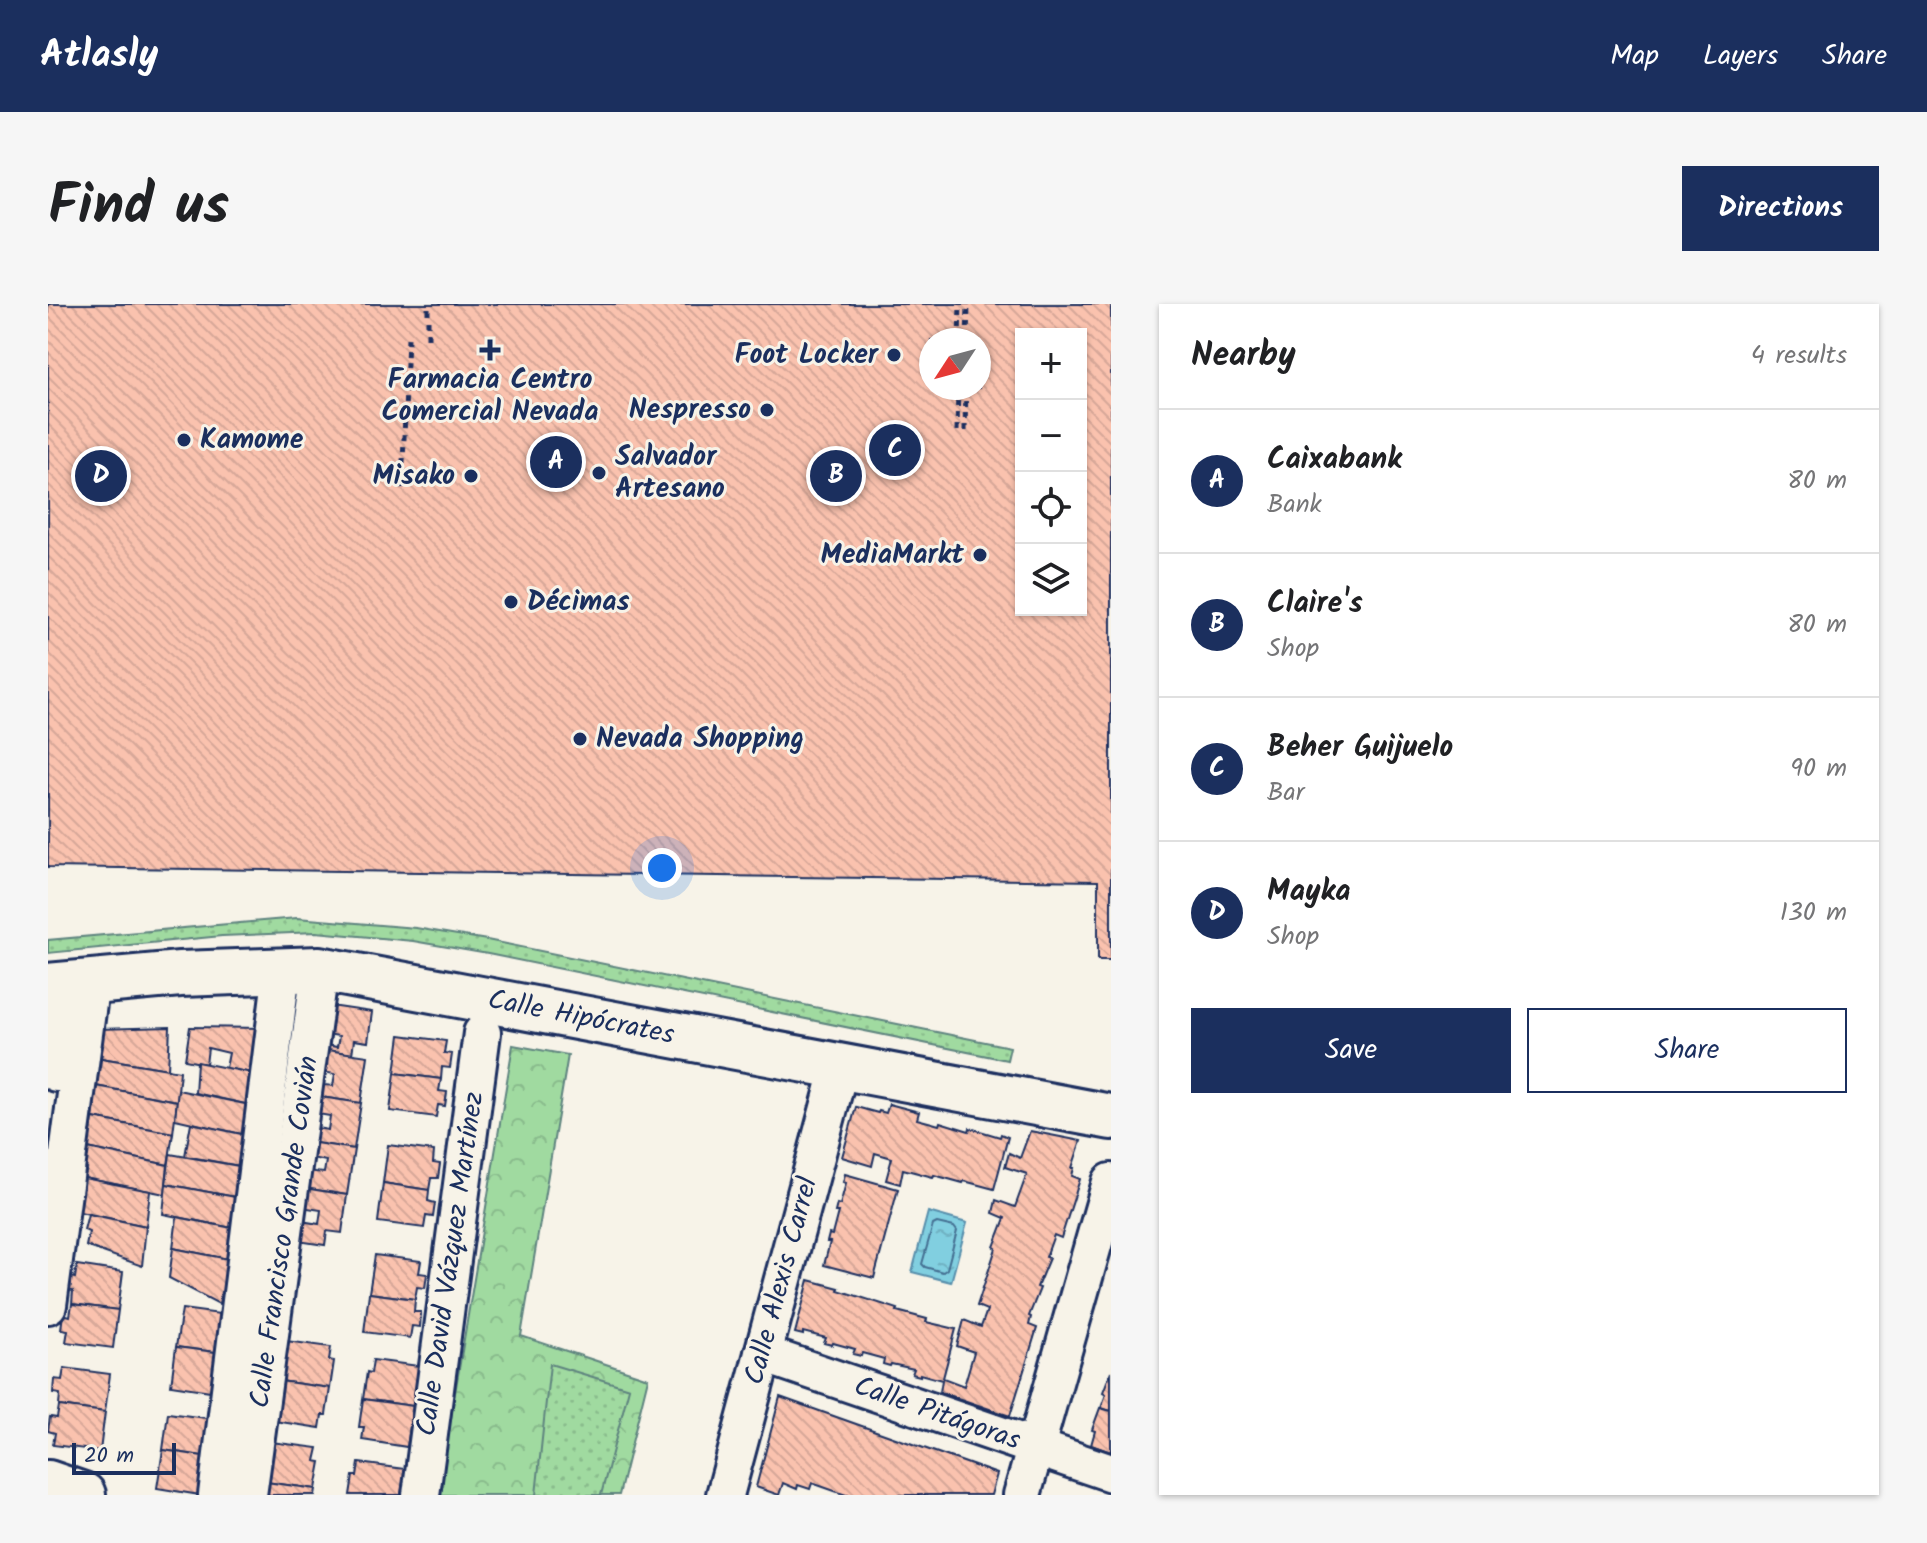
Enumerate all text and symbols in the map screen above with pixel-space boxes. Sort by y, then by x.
text: Atlasly [40,26,158,86]
text: Map [1610,34,1659,79]
text: Layers [1703,34,1778,79]
text: Share [1822,34,1887,79]
text: Find us [48,163,229,253]
button: Directions [1682,166,1879,251]
north arrow [919,328,991,400]
map controls [1015,328,1087,616]
button: + [1015,328,1087,400]
text: Nearby [1191,329,1296,383]
place label: Foot Locker [735,333,880,378]
text: 4 results [1751,335,1847,377]
marker: Farmacia Centro Comercial Nevada [481,341,499,359]
marker: Foot Locker [885,346,903,364]
place label: Farmacia Centro Comercial Nevada [381,358,599,435]
place label: Nespresso [629,388,751,433]
button: − [1015,400,1087,472]
marker: Nespresso [758,401,776,419]
place label: Kamome [200,418,304,463]
pin: C [869,420,921,480]
marker: Kamome [175,431,193,449]
pin: A [530,432,582,492]
place label: Salvador Artesano [615,435,725,512]
text: Caixabank [1267,436,1402,484]
pin: D [75,446,127,506]
pin: B [810,446,862,506]
place label: Misako [373,454,455,499]
text: A [1209,460,1225,502]
text: 80 m [1787,460,1847,502]
marker: Salvador Artesano [590,464,608,482]
marker: Misako [462,467,480,485]
button: locate [1015,472,1087,544]
text: Bank [1267,484,1322,526]
place label: MediaMarkt [820,533,964,578]
button: layers [1015,544,1087,616]
marker: MediaMarkt [971,546,989,564]
place label: Décimas [527,580,630,625]
text: Claire's [1267,580,1363,628]
marker: Décimas [502,593,520,611]
text: B [1209,604,1225,646]
text: 80 m [1787,604,1847,646]
text: Shop [1267,628,1319,670]
place label: Nevada Shopping [596,717,804,762]
text: Beher Guijuelo [1267,724,1453,772]
marker: Nevada Shopping [571,730,589,748]
text: C [1209,748,1225,790]
text: 90 m [1790,748,1847,790]
text: Bar [1267,772,1304,814]
your location [642,848,682,888]
text: Mayka [1267,868,1351,916]
text: D [1208,892,1226,934]
text: 130 m [1780,892,1847,934]
text: Shop [1267,916,1319,958]
street label: Calle Hipócrates [484,978,678,1058]
button: Save [1191,1008,1511,1093]
button: Share [1527,1008,1847,1093]
street label: Calle Francisco Grande Covián [238,1053,332,1411]
street label: Calle David Vázquez Martínez [405,1089,497,1439]
street label: Calle Alexis Carrel [733,1172,831,1390]
street label: Calle Pitágoras [848,1364,1027,1464]
scale bar [72,1439,176,1475]
text: 20 m [84,1439,134,1474]

